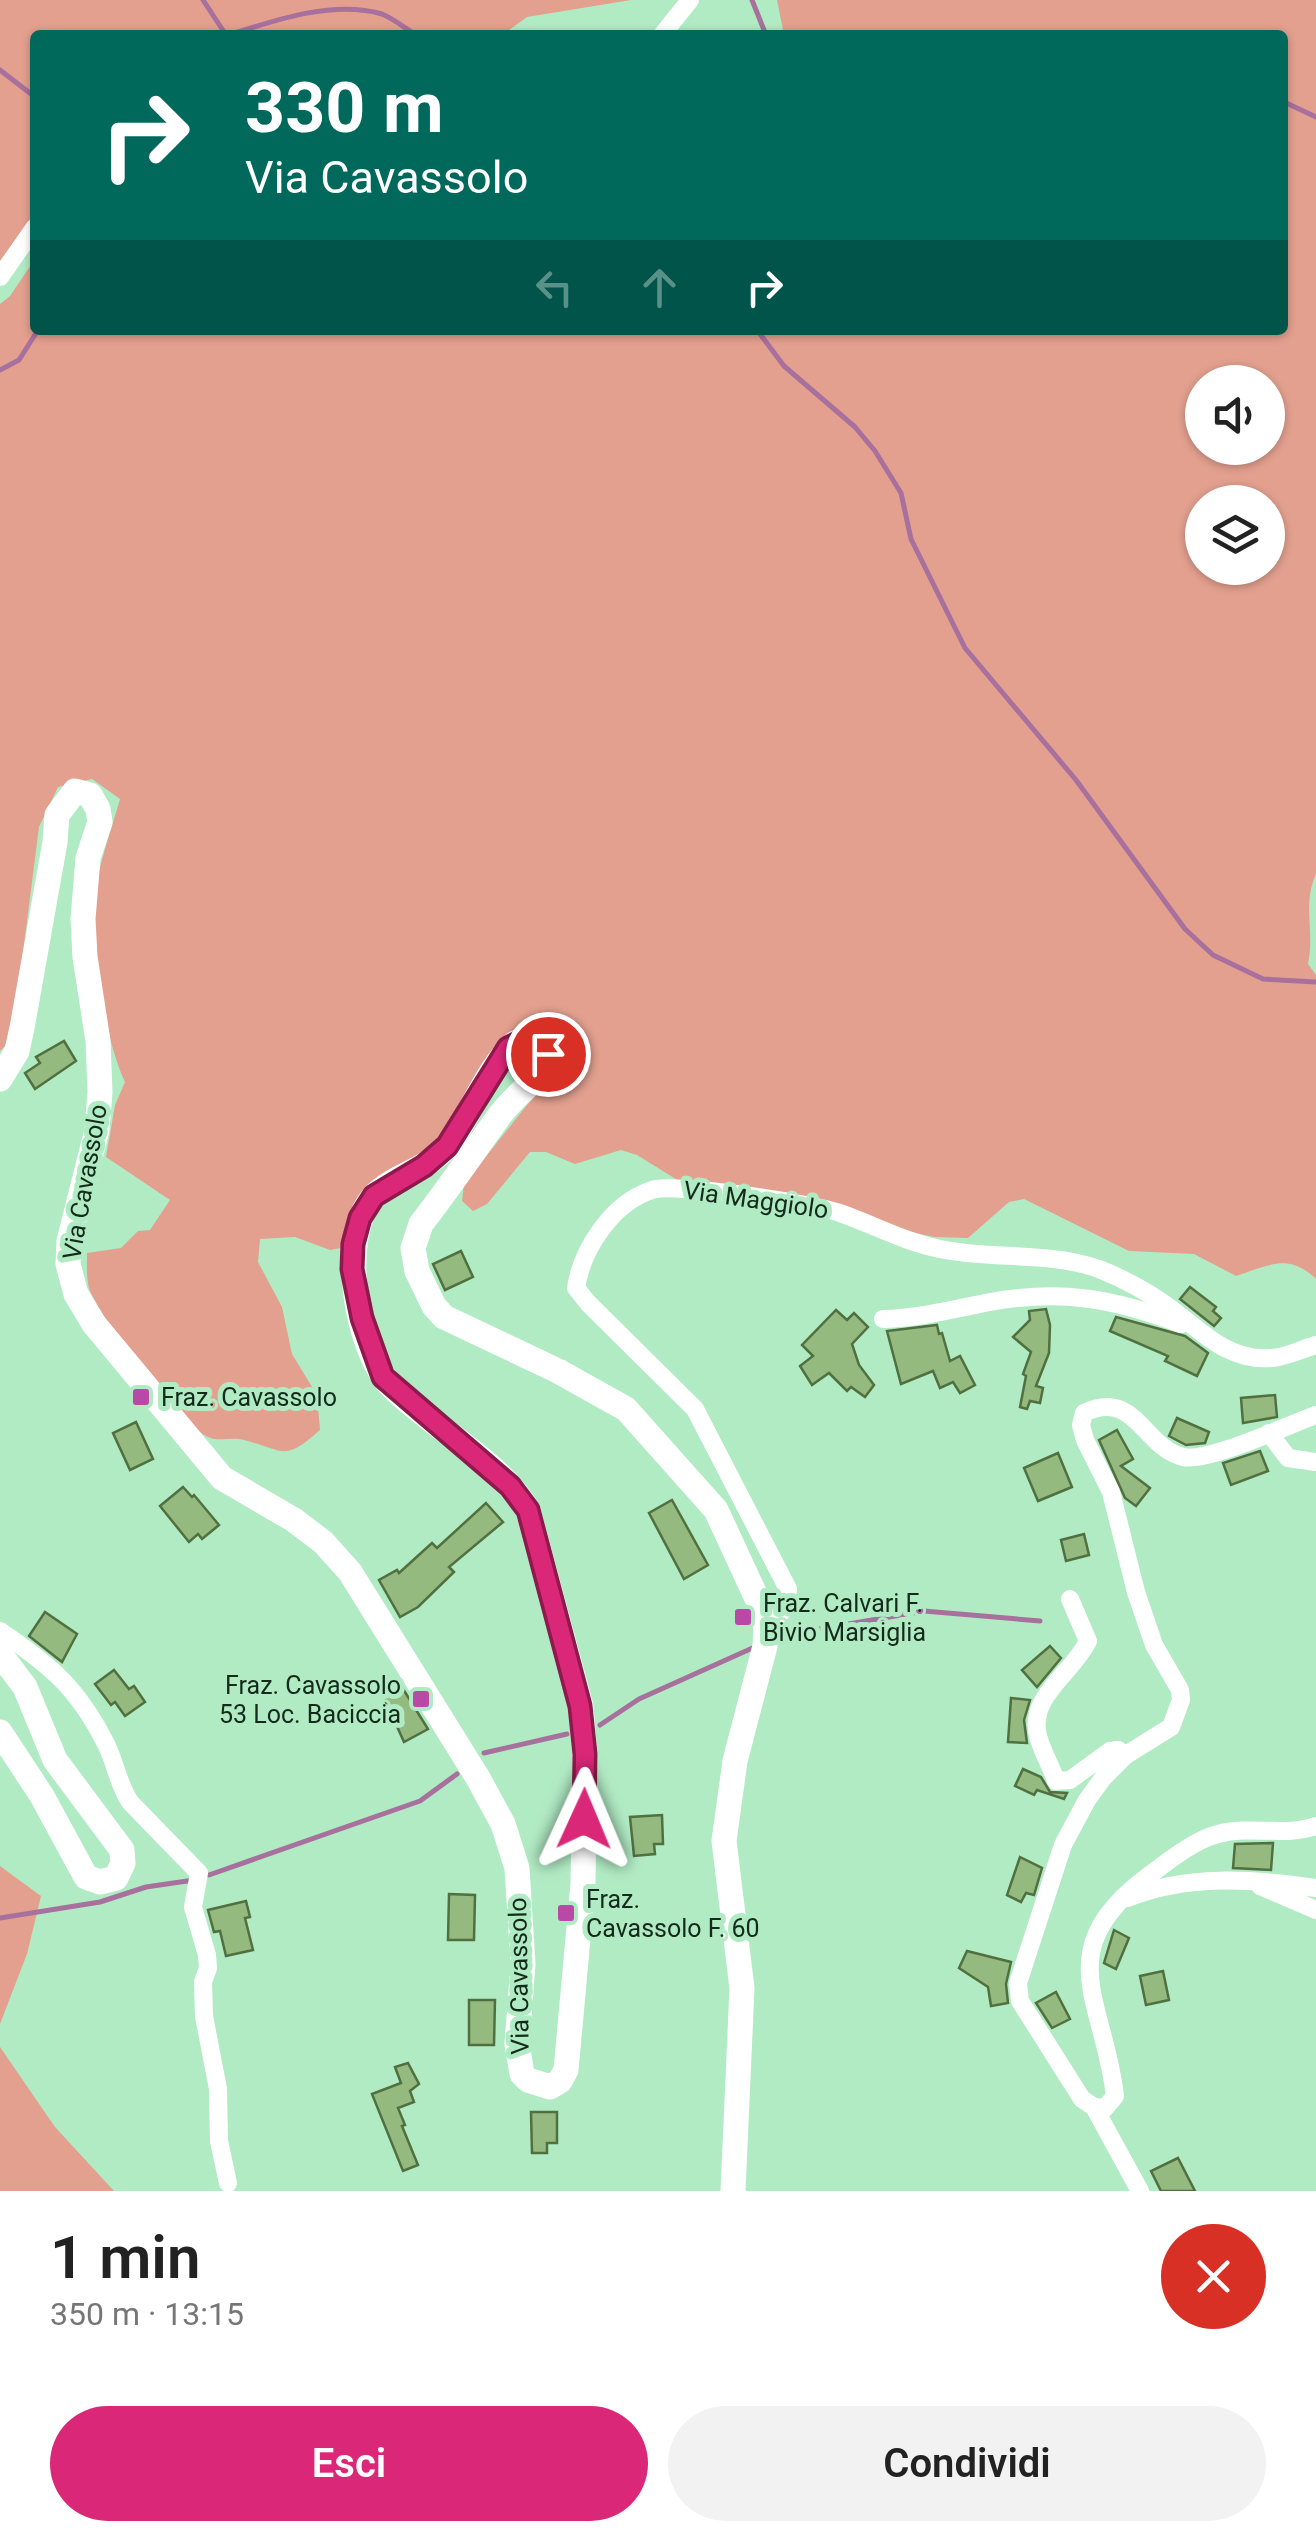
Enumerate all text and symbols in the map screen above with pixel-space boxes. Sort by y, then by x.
text: 330 m [245,67,444,149]
icon: right [80,70,210,200]
text: Via Cavassolo [245,151,528,204]
icon: left [527,260,582,315]
icon: ahead [632,260,687,315]
icon: right [737,260,792,315]
map controls [1185,365,1285,585]
button: sound [1185,365,1285,465]
button: layers [1185,485,1285,585]
pin [506,1012,591,1097]
icon: arrive [521,1027,576,1082]
street label: Via Cavassolo [57,1102,113,1262]
street label: Via Maggiolo [682,1175,830,1225]
place label: Fraz. Cavassolo [161,1383,337,1412]
marker: Fraz. Cavassolo [130,1386,152,1408]
place label: Fraz. Calvari F. Bivio Marsiglia [763,1589,926,1647]
marker: Fraz. Calvari F. Bivio Marsiglia [732,1606,754,1628]
place label: Fraz. Cavassolo 53 Loc. Baciccia [219,1671,401,1729]
marker: Fraz. Cavassolo 53 Loc. Baciccia [410,1688,432,1710]
position arrow [532,1767,636,1871]
place label: Fraz. Cavassolo F. 60 [586,1885,760,1943]
street label: Via Cavassolo [503,1897,535,2055]
marker: Fraz. Cavassolo F. 60 [555,1902,577,1924]
text: 1 min [50,2222,200,2293]
button: close [1161,2224,1266,2329]
text: 350 m · 13:15 [50,2295,244,2333]
button: Esci [50,2406,648,2521]
button: Condividi [668,2406,1266,2521]

